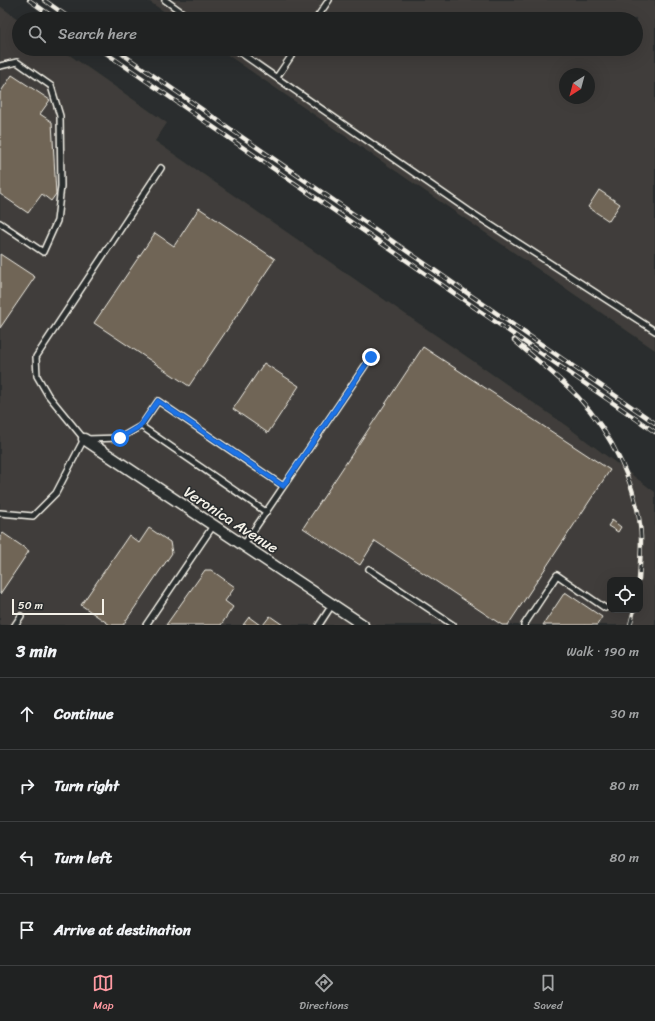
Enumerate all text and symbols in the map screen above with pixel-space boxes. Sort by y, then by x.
search box [12,12,643,56]
text: Search here [58,21,137,47]
icon: search [26,23,48,45]
north arrow [559,68,595,104]
route end [362,348,380,366]
route start [111,429,129,447]
street label: Veronica Avenue [178,479,284,561]
map controls [607,577,643,613]
button: locate [607,577,643,613]
text: 50 m [18,596,43,615]
scale bar [12,597,104,616]
text: 3 min [16,636,57,666]
text: Walk · 190 m [566,640,639,663]
text: Continue [54,701,114,727]
text: 30 m [610,702,639,725]
icon: ahead [16,703,38,725]
text: Turn right [54,773,119,799]
text: 80 m [610,774,639,797]
icon: right [16,775,38,797]
text: Turn left [54,845,112,871]
text: 80 m [610,846,639,869]
icon: left [16,847,38,869]
text: Arrive at destination [54,917,191,943]
icon: arrive [16,919,38,941]
tab: Map [92,972,114,1015]
tab: Directions [299,972,349,1015]
tab: Saved [534,972,563,1015]

